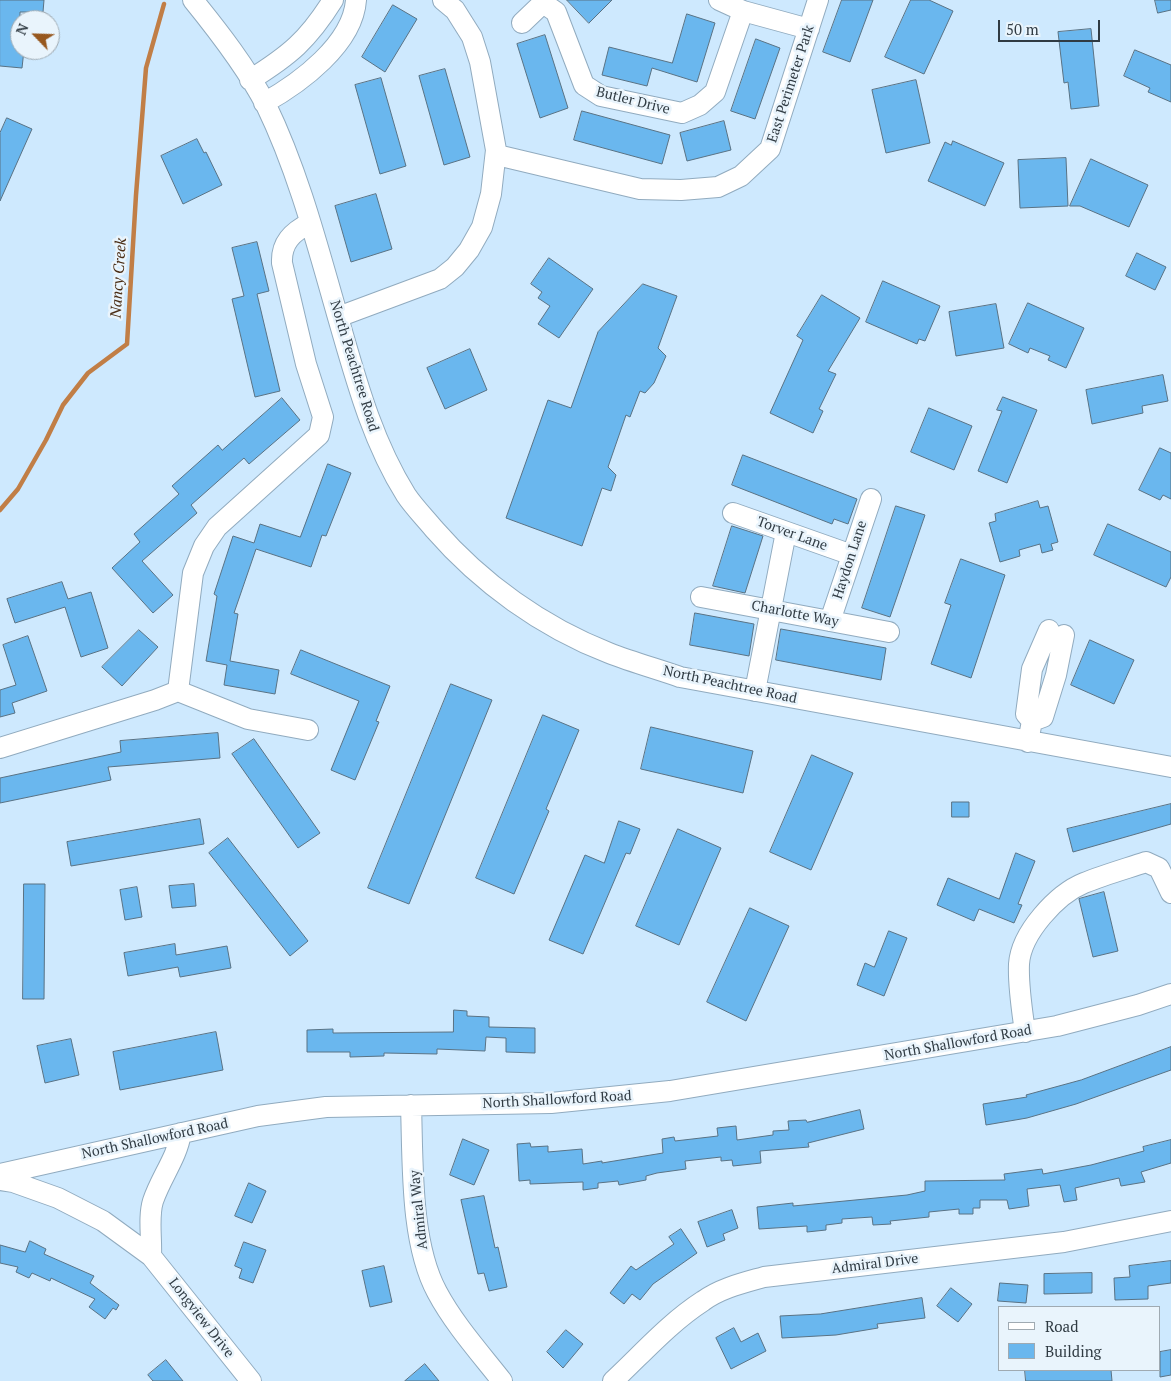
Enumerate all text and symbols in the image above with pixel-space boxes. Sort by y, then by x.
north arrow [10,10,60,60]
scale bar [1001,10,1104,42]
text: 50 m [1006,19,1039,39]
text: N [11,20,33,38]
street label: East Perimeter Park [764,23,818,145]
street label: Butler Drive [594,84,672,118]
water label: Nancy Creek [107,237,131,319]
street label: North Peachtree Road [326,298,382,434]
street label: Torver Lane [754,513,830,555]
street label: Haydon Lane [829,519,871,601]
street label: Charlotte Way [750,597,840,631]
street label: North Peachtree Road [662,663,798,707]
street label: North Shallowford Road [883,1022,1033,1064]
street label: North Shallowford Road [482,1088,632,1112]
street label: North Shallowford Road [80,1115,230,1163]
street label: Admiral Way [406,1169,432,1251]
street label: Admiral Drive [831,1250,919,1278]
street label: Longview Drive [165,1275,237,1361]
legend [998,1306,1161,1371]
text: Road [1045,1316,1078,1336]
text: Building [1045,1341,1102,1361]

